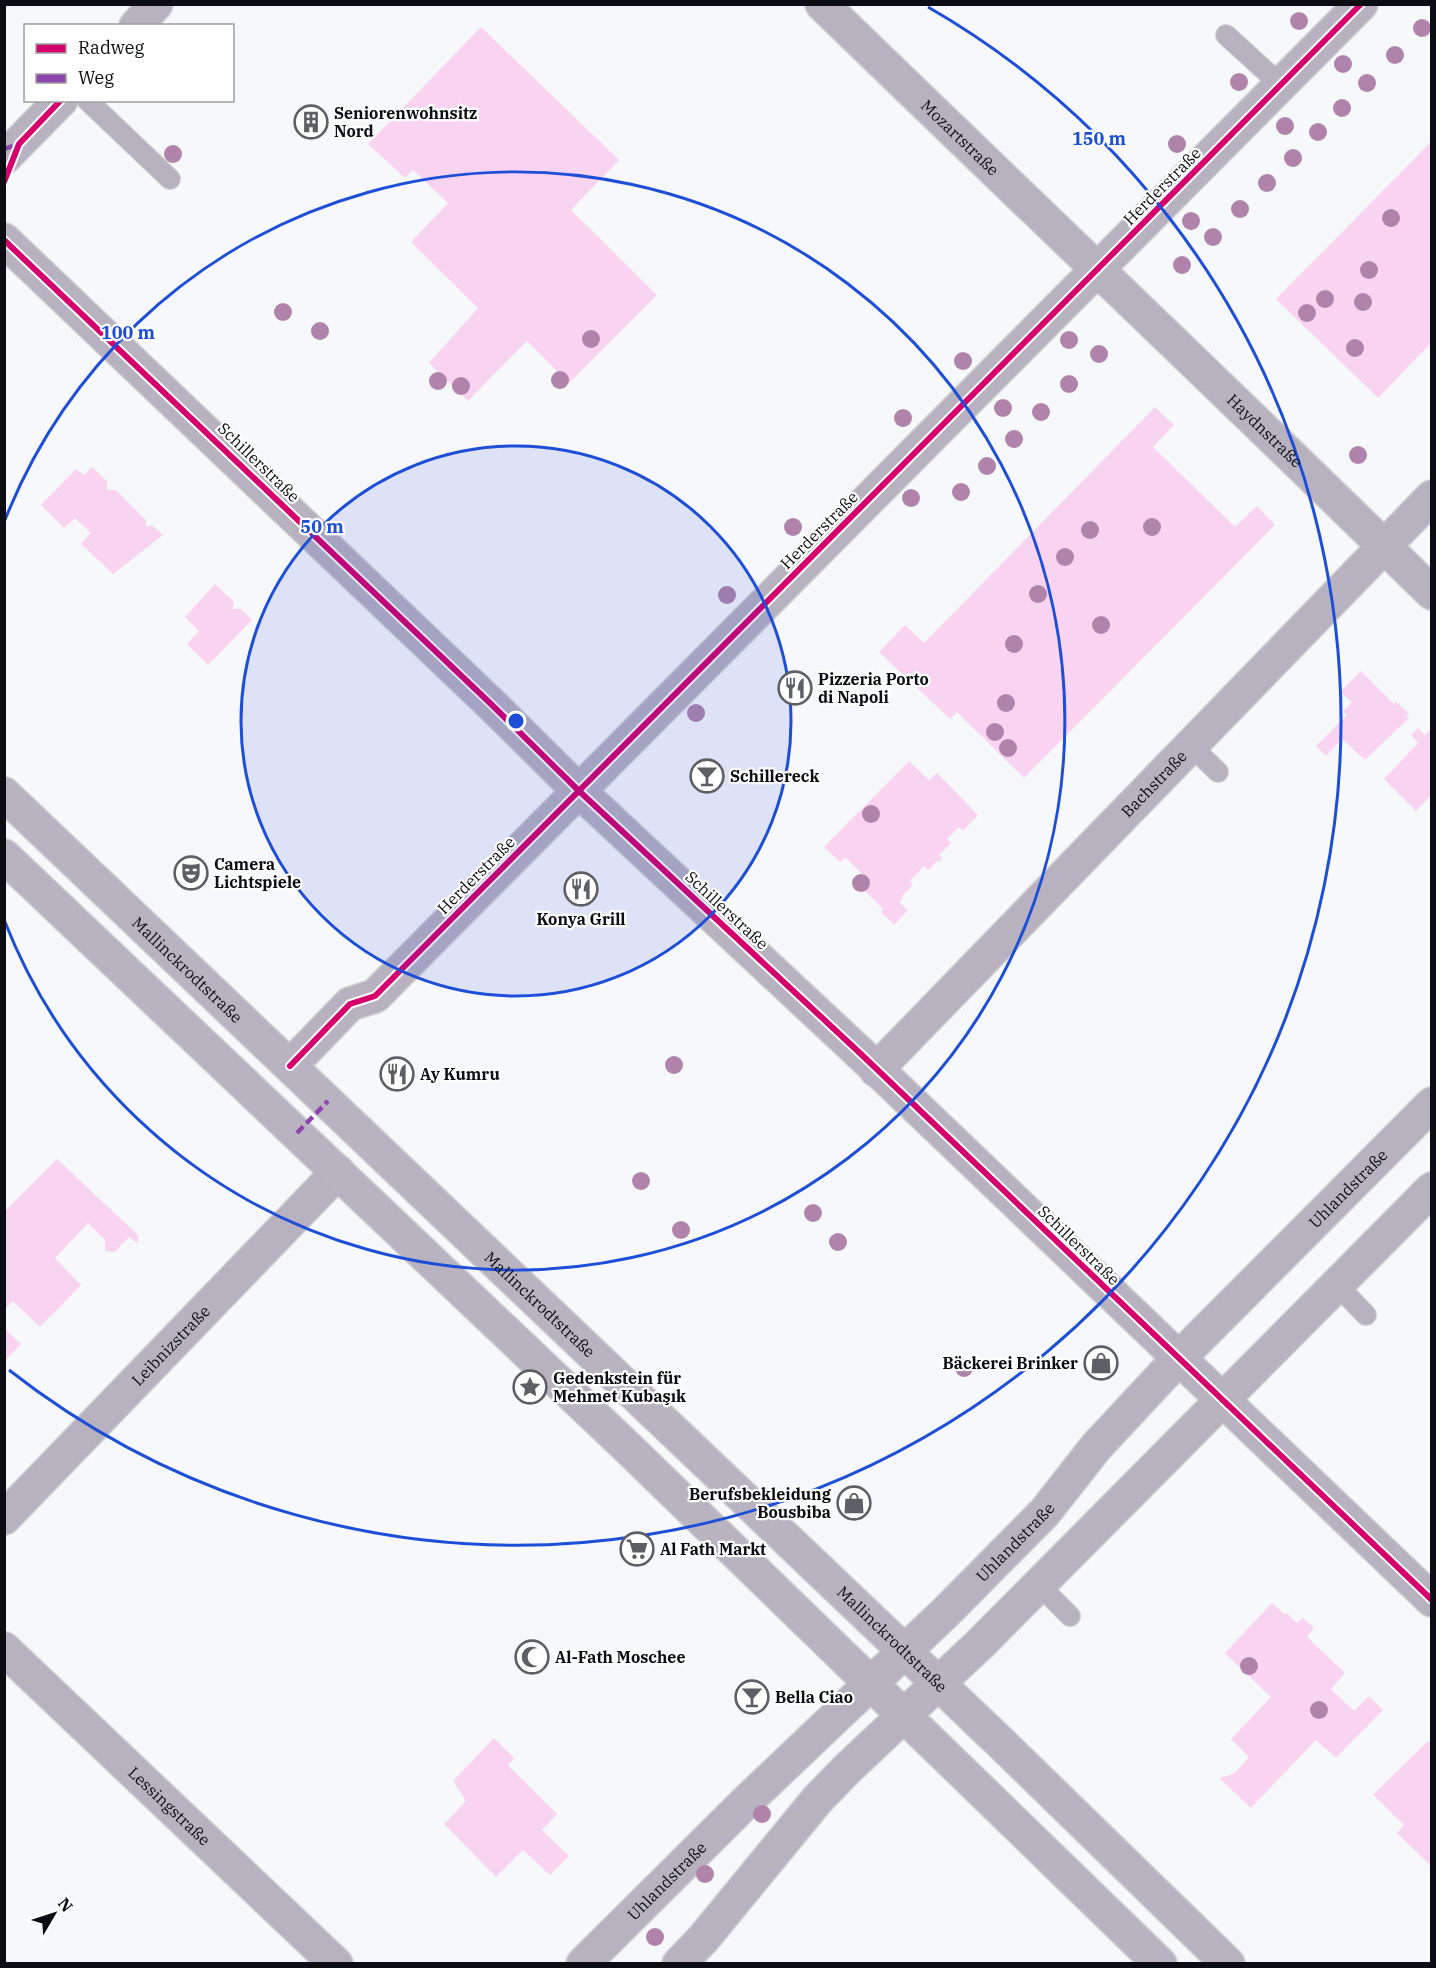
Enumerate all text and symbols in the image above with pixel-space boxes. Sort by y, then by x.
legend [24,24,234,102]
text: Radweg [78,36,144,59]
text: Weg [78,66,114,89]
street label: Mozartstraße [917,95,1003,180]
place label: Seniorenwohnsitz Nord [334,103,477,141]
building icon: Seniorenwohnsitz Nord [293,104,329,140]
text: 150 m [1072,127,1127,150]
street label: Herderstraße [1119,143,1205,229]
text: 100 m [101,321,156,344]
street label: Haydnstraße [1223,390,1307,472]
street label: Schillerstraße [214,418,304,506]
street label: Herderstraße [776,487,862,573]
text: 50 m [300,515,344,538]
place label: Pizzeria Porto di Napoli [818,669,929,707]
restaurant icon: Pizzeria Porto di Napoli [777,670,813,706]
centre of rings [506,711,526,731]
street label: Bachstraße [1117,746,1191,821]
bar icon: Schillereck [689,758,725,794]
place label: Schillereck [730,766,819,786]
street label: Herderstraße [433,832,519,918]
place label: Camera Lichtspiele [214,854,301,892]
theatre icon: Camera Lichtspiele [173,855,209,891]
street label: Schillerstraße [681,867,773,953]
restaurant icon: Konya Grill [563,871,599,907]
place label: Konya Grill [536,909,626,929]
street label: Mallinckrodtstraße [128,912,247,1027]
restaurant icon: Ay Kumru [379,1056,415,1092]
place label: Ay Kumru [420,1064,500,1084]
street label: Uhlandstraße [1304,1145,1391,1232]
street label: Schillerstraße [1034,1201,1124,1289]
street label: Mallinckrodtstraße [480,1247,599,1361]
street label: Leibnizstraße [127,1301,214,1390]
shop icon: Bäckerei Brinker [1083,1345,1119,1381]
place label: Bäckerei Brinker [943,1353,1078,1373]
place label: Gedenkstein für Mehmet Kubaşık [553,1368,686,1406]
place icon: Gedenkstein für Mehmet Kubaşık [512,1369,548,1405]
place label: Berufsbekleidung Bousbiba [689,1484,832,1522]
shop icon: Berufsbekleidung Bousbiba [836,1485,872,1521]
street label: Uhlandstraße [972,1499,1059,1586]
supermarket icon: Al Fath Markt [619,1531,655,1567]
place label: Al Fath Markt [660,1539,766,1559]
street label: Mallinckrodtstraße [833,1582,952,1696]
mosque icon: Al-Fath Moschee [514,1639,550,1675]
place label: Al-Fath Moschee [555,1647,685,1667]
bar icon: Bella Ciao [734,1679,770,1715]
place label: Bella Ciao [775,1687,853,1707]
street label: Lessingstraße [124,1762,215,1850]
street label: Uhlandstraße [623,1837,710,1924]
north arrow [24,1884,84,1944]
text: N [54,1893,77,1916]

